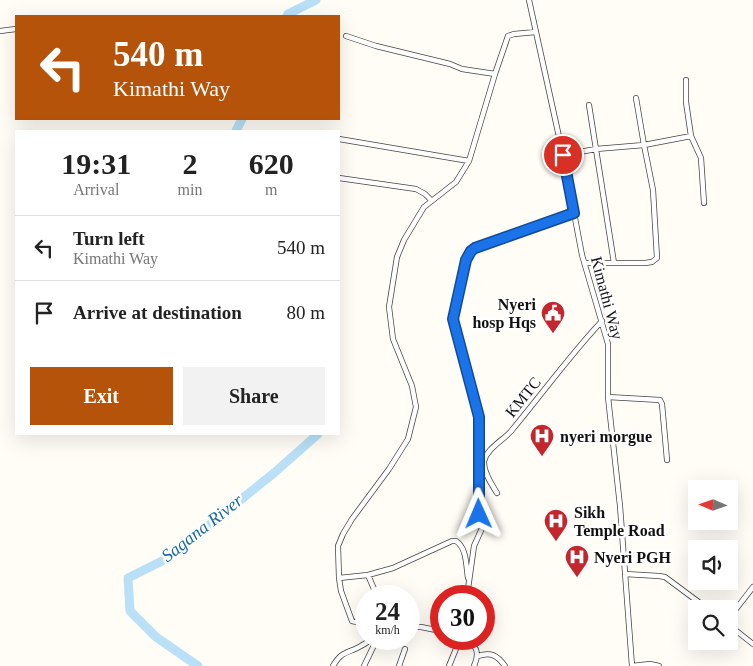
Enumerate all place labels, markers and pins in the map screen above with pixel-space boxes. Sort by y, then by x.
pin [542,134,584,176]
place label: Nyeri hosp Hqs [472,296,537,332]
public building icon: Nyeri hosp Hqs [540,300,566,334]
hospital icon: nyeri morgue [529,423,555,457]
place label: nyeri morgue [560,428,652,446]
place label: Sikh Temple Road [574,504,665,540]
hospital icon: Sikh Temple Road [543,508,569,542]
hospital icon: Nyeri PGH [564,544,590,578]
place label: Nyeri PGH [594,549,671,567]

